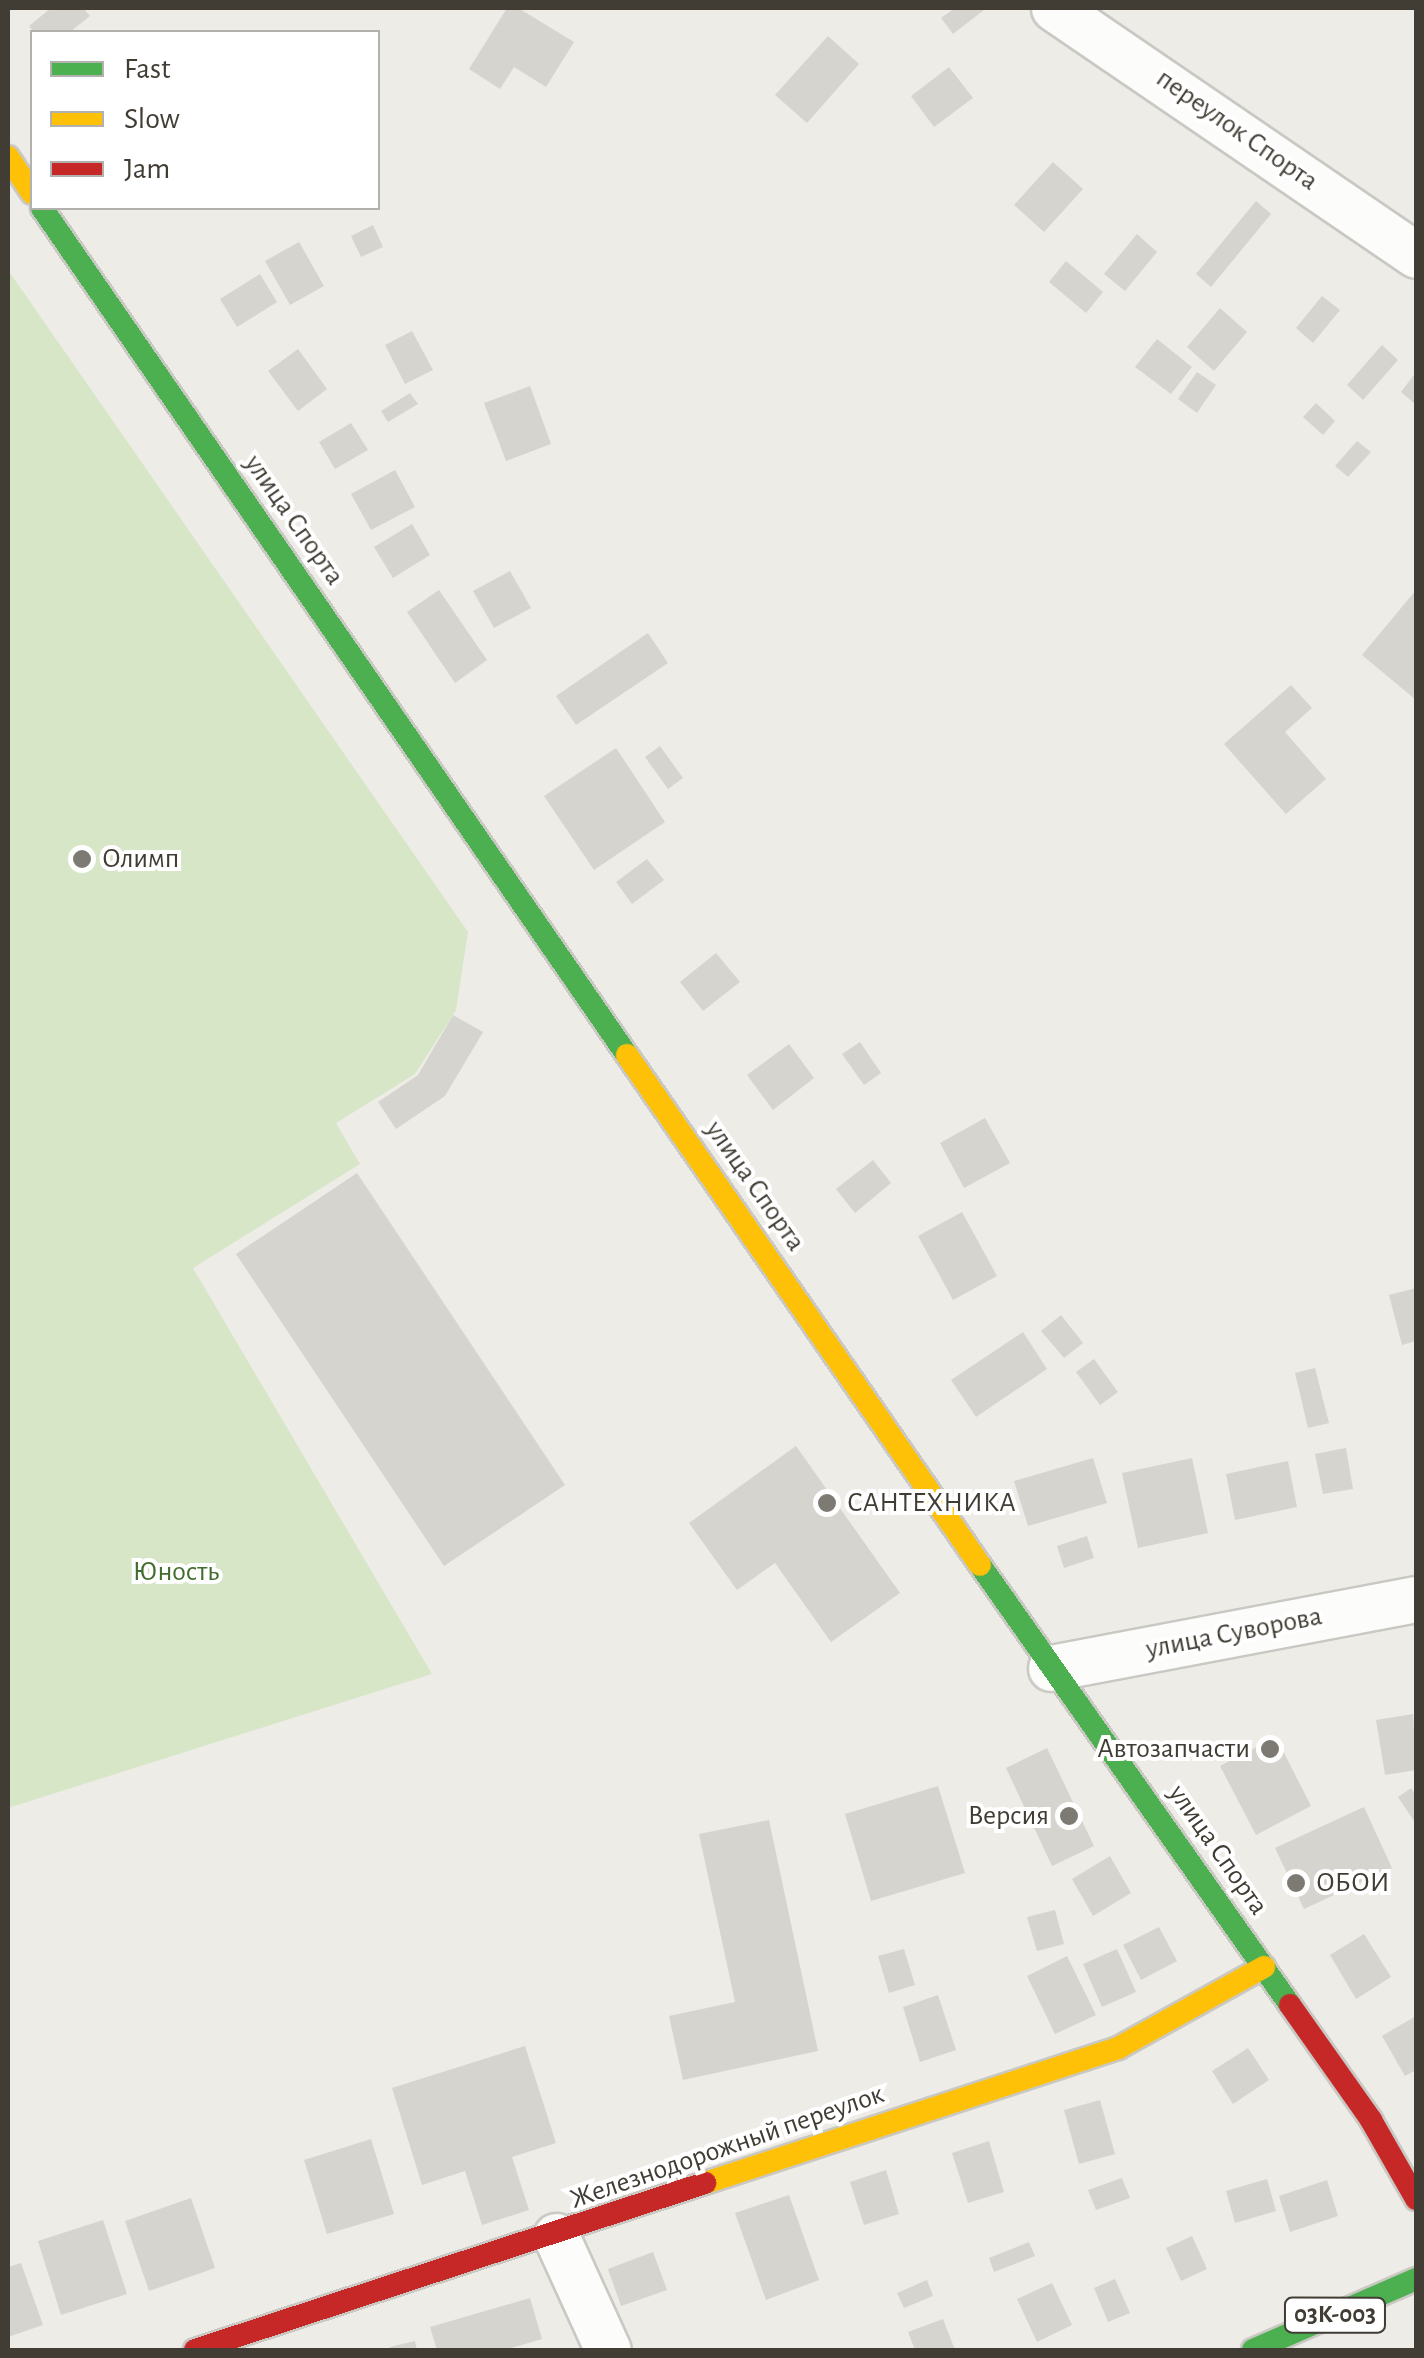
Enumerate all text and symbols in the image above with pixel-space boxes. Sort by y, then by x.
legend [30,30,380,210]
text: Fast [124,54,171,84]
street label: переулок Спорта [1150,62,1324,198]
text: Slow [124,104,180,134]
text: Jam [124,154,170,184]
street label: улица Спорта [237,448,351,592]
place label: Олимп [102,842,179,876]
marker: Олимп [71,848,93,870]
street label: улица Спорта [698,1114,812,1258]
place label: САНТЕХНИКА [847,1486,1016,1520]
marker: САНТЕХНИКА [816,1492,838,1514]
park label: Юность [133,1555,219,1589]
street label: улица Суворова [1143,1599,1325,1667]
place label: Автозапчасти [1097,1732,1250,1766]
marker: Автозапчасти [1259,1738,1281,1760]
street label: улица Спорта [1161,1778,1275,1922]
place label: Версия [968,1799,1049,1833]
marker: Версия [1058,1805,1080,1827]
place label: ОБОИ [1316,1866,1390,1900]
marker: ОБОИ [1285,1872,1307,1894]
street label: Железнодорожный переулок [566,2077,888,2217]
road number: 03К-003 [1282,2295,1388,2335]

